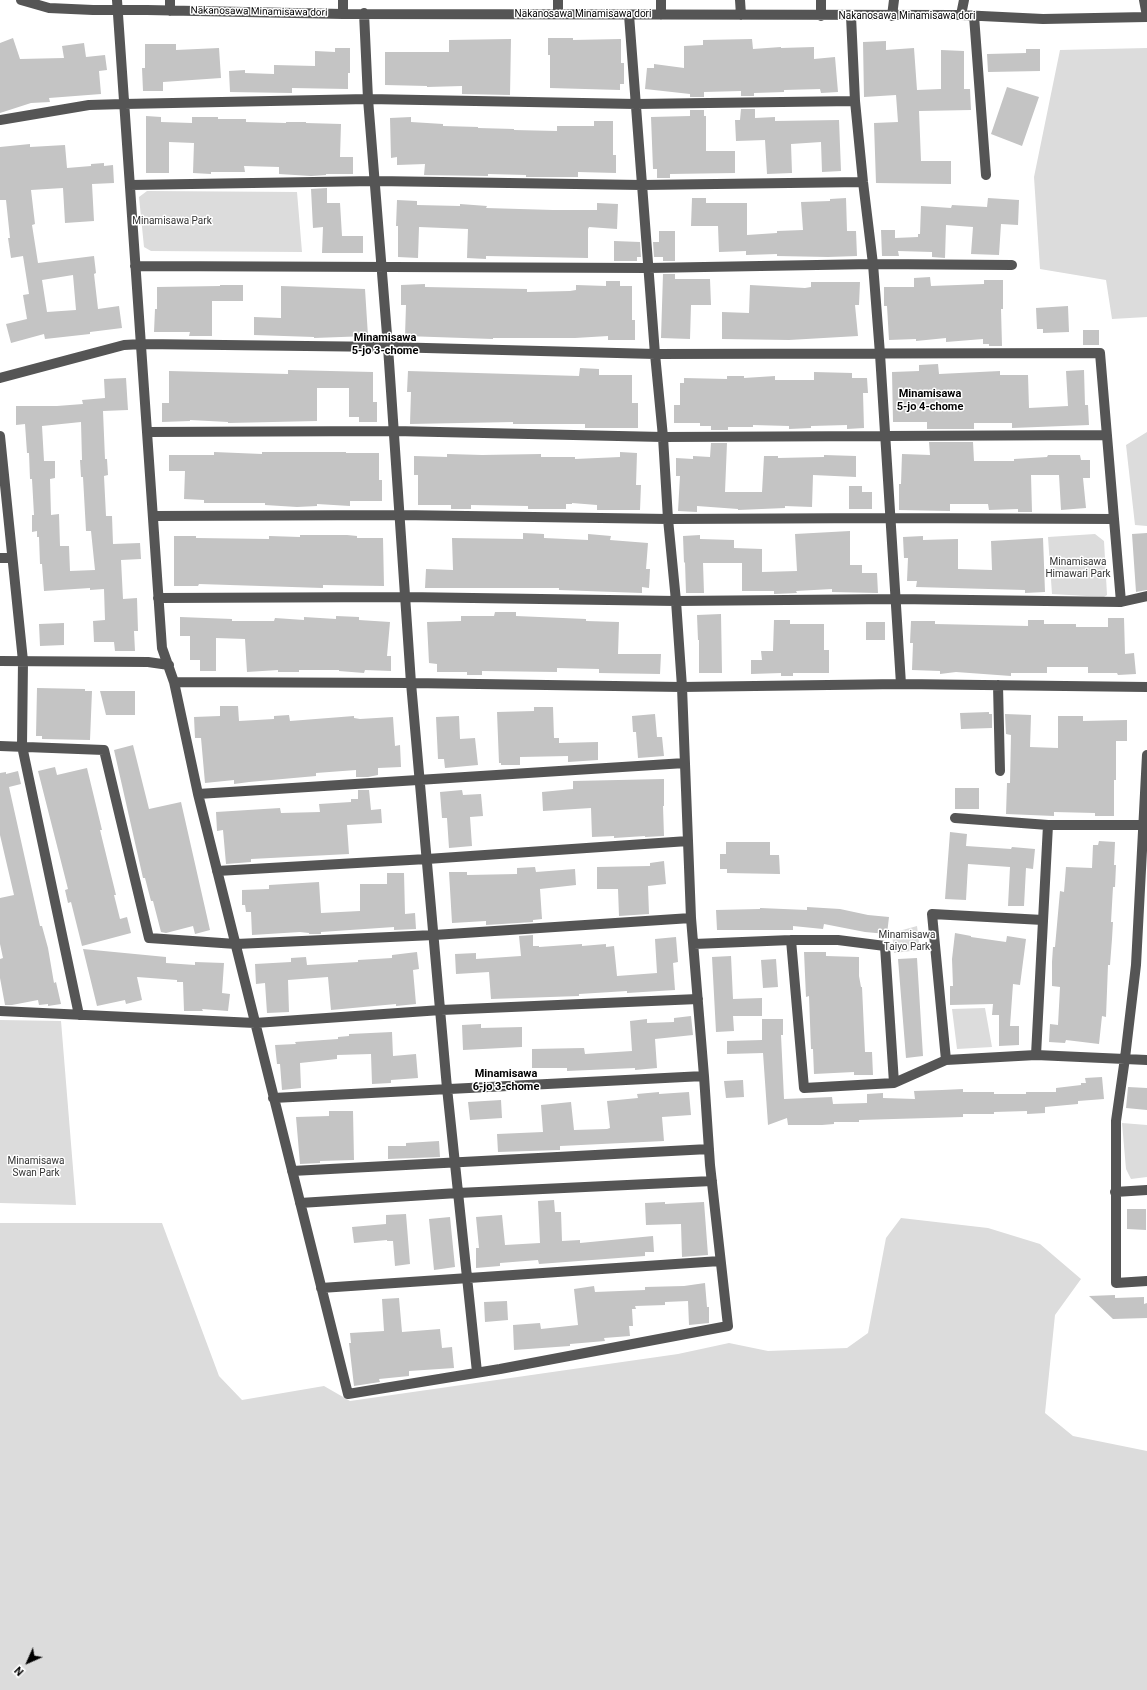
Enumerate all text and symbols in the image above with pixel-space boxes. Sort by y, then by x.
street label: Nakanosawa Minamisawa dori [190,5,328,19]
street label: Nakanosawa Minamisawa dori [515,8,651,20]
street label: Nakanosawa Minamisawa dori [839,10,975,22]
park label: Minamisawa Park [132,215,212,227]
district label: Minamisawa 5-jo 3-chome [352,331,418,357]
district label: Minamisawa 5-jo 4-chome [897,387,963,413]
park label: Minamisawa Himawari Park [1045,556,1111,580]
park label: Minamisawa Taiyo Park [879,929,935,952]
district label: Minamisawa 6-jo 3-chome [473,1067,539,1093]
park label: Minamisawa Swan Park [8,1155,64,1178]
north arrow [8,1642,48,1682]
text: N [12,1664,27,1678]

